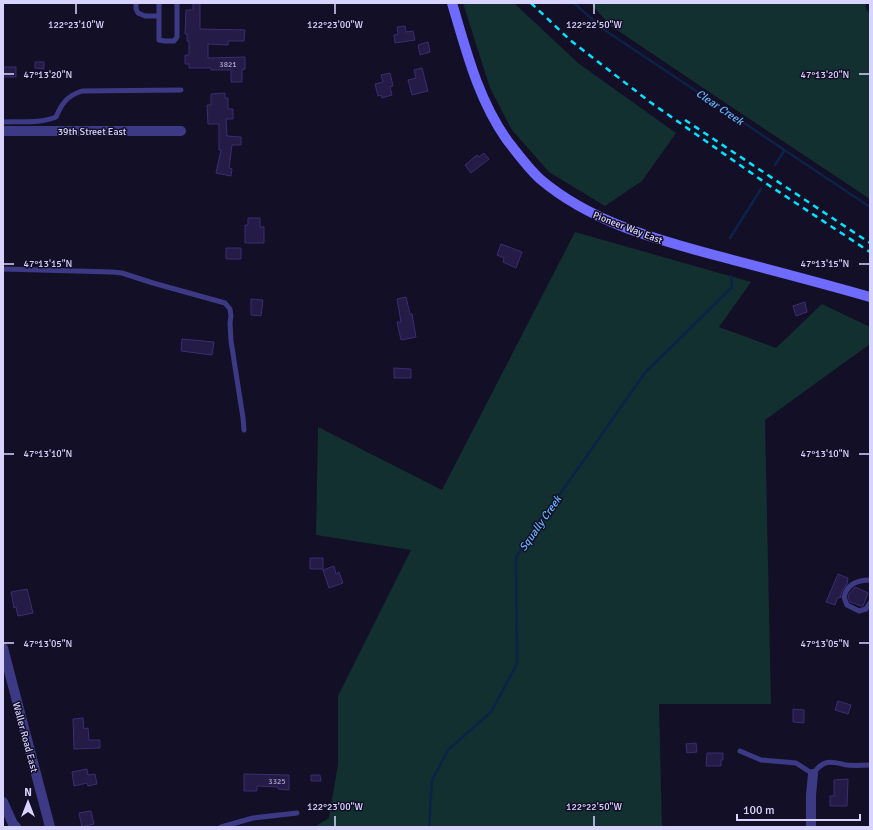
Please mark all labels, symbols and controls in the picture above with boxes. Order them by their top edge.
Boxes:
text: 122°23'10"W [48,19,104,31]
text: 122°23'00"W [307,19,363,31]
text: 122°22'50"W [566,19,622,31]
house number: 3821 [219,59,237,69]
text: 47°13'20"N [24,69,72,81]
text: 47°13'20"N [801,69,849,81]
water label: Clear Creek [694,87,747,129]
street label: 39th Street East [58,126,127,138]
street label: Pioneer Way East [591,209,665,247]
text: 47°13'15"N [24,258,72,270]
text: 47°13'15"N [801,258,849,270]
text: 47°13'10"N [24,448,72,460]
text: 47°13'10"N [801,448,849,460]
water label: Squally Creek [517,492,565,553]
text: 47°13'05"N [24,638,72,650]
text: 47°13'05"N [801,638,849,650]
street label: Waller Road East [10,701,40,774]
house number: 3325 [268,776,286,786]
north arrow [8,782,48,822]
text: N [24,786,32,799]
scale bar [737,796,860,822]
text: 122°23'00"W [307,801,363,813]
text: 122°22'50"W [566,801,622,813]
text: 100 m [743,803,775,818]

